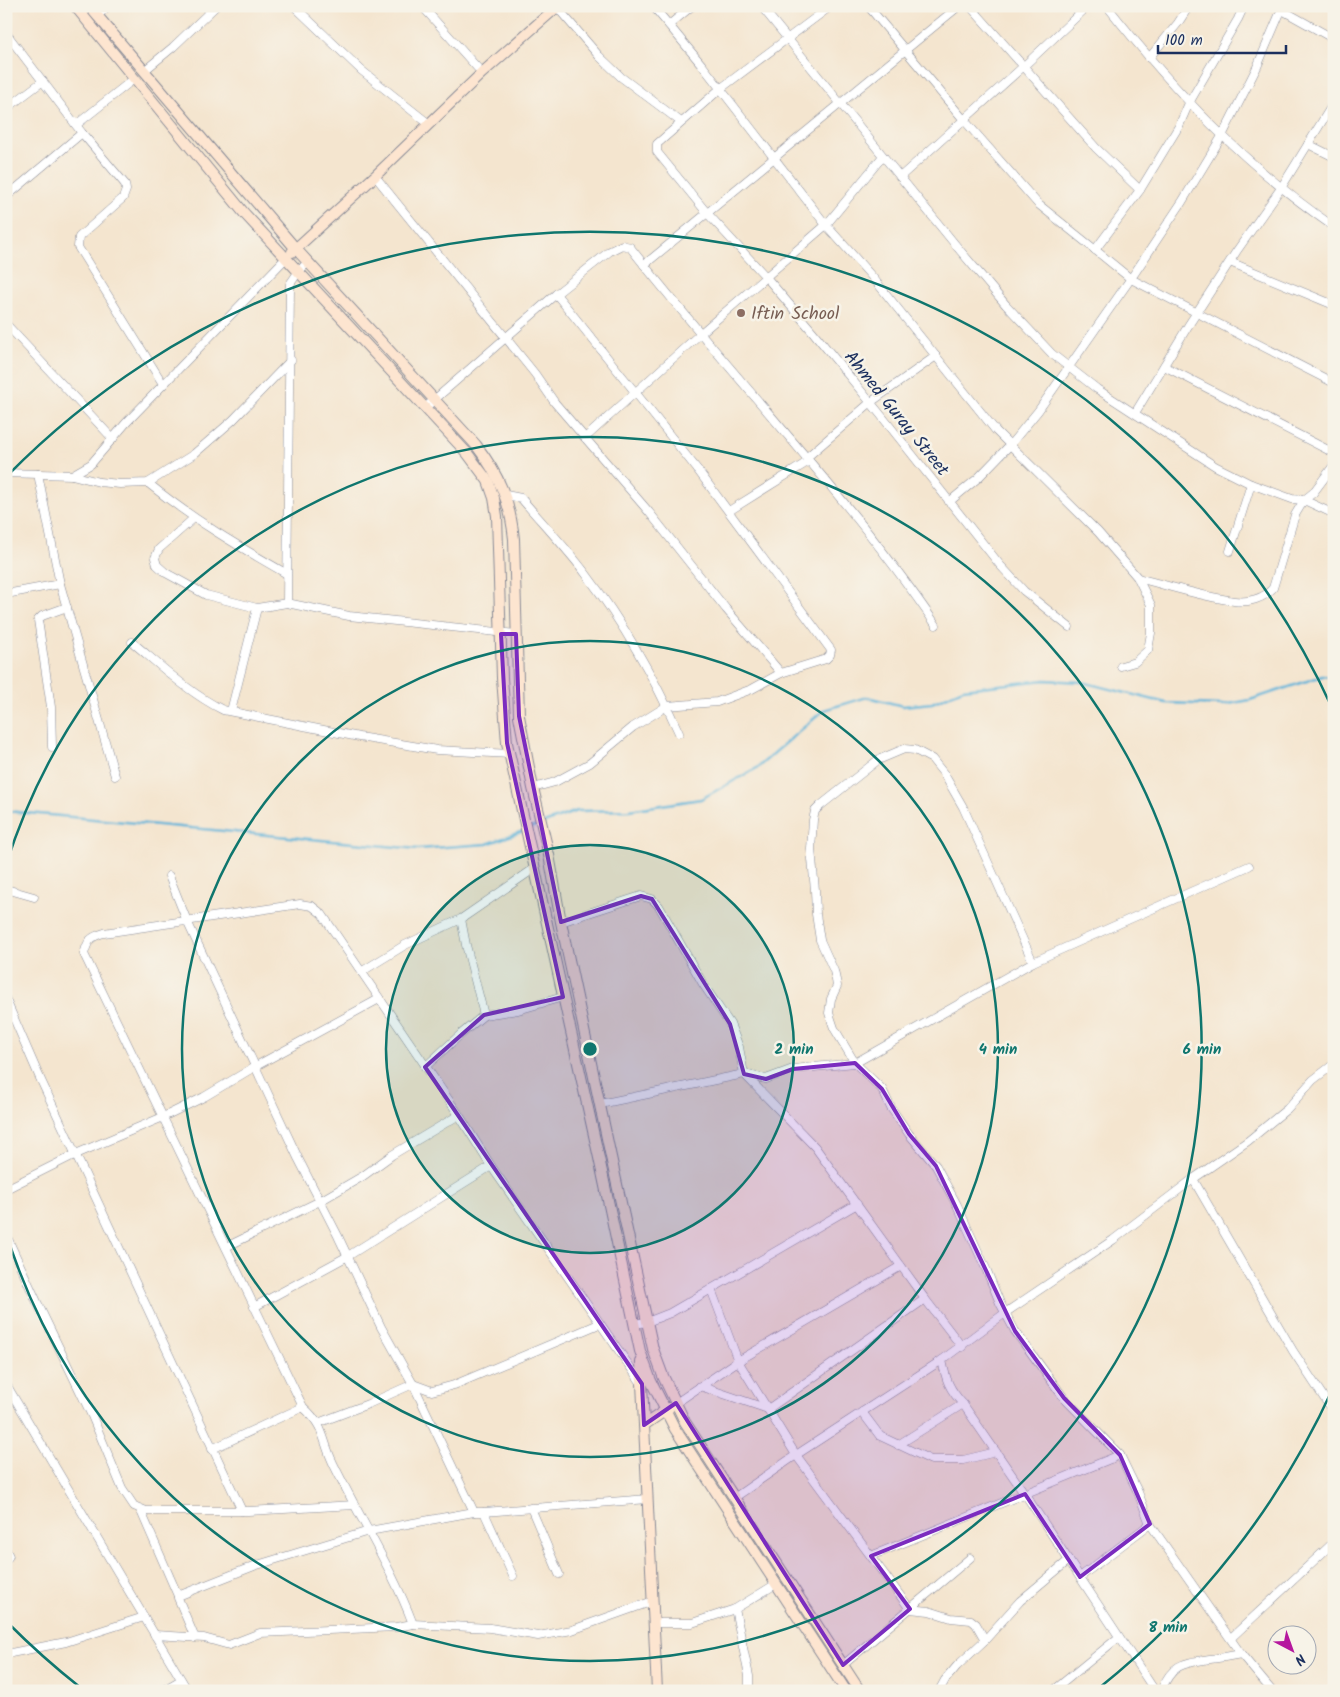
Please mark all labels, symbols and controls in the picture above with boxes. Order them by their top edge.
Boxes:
scale bar [1158,22,1285,54]
text: 100 m [1165,29,1203,53]
place label: Iftin School [751,300,840,329]
marker: Iftin School [735,307,747,319]
street label: Ahmed Guray Street [836,345,956,484]
text: 2 min [774,1038,814,1062]
text: 4 min [979,1038,1017,1062]
text: 6 min [1183,1038,1221,1062]
centre of rings [581,1040,599,1058]
text: 8 min [1148,1616,1188,1640]
north arrow [1268,1624,1318,1674]
text: N [1289,1648,1310,1670]

